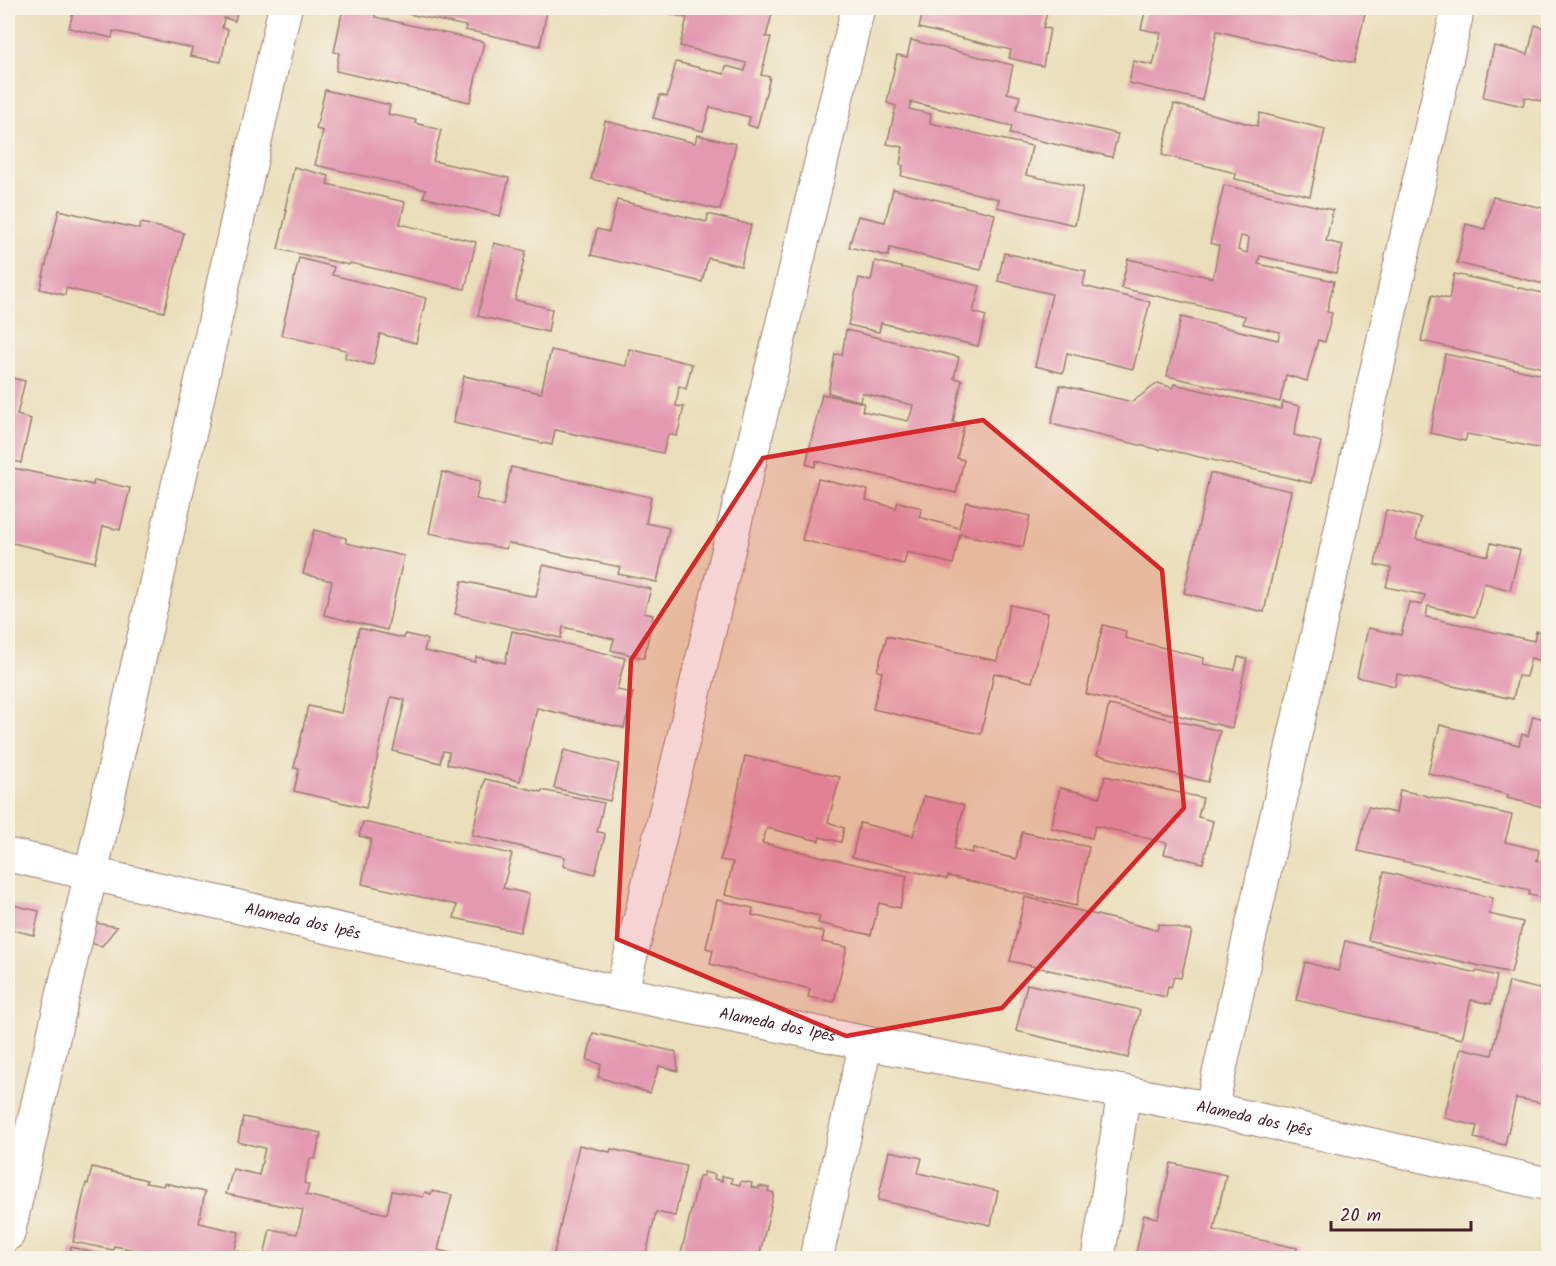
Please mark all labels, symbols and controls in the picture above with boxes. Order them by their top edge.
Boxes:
street label: Alameda dos Ipês [242,896,363,947]
street label: Alameda dos Ipês [717,1001,838,1049]
street label: Alameda dos Ipês [1194,1094,1315,1144]
scale bar [1331,1194,1470,1232]
text: 20 m [1340,1202,1381,1231]

